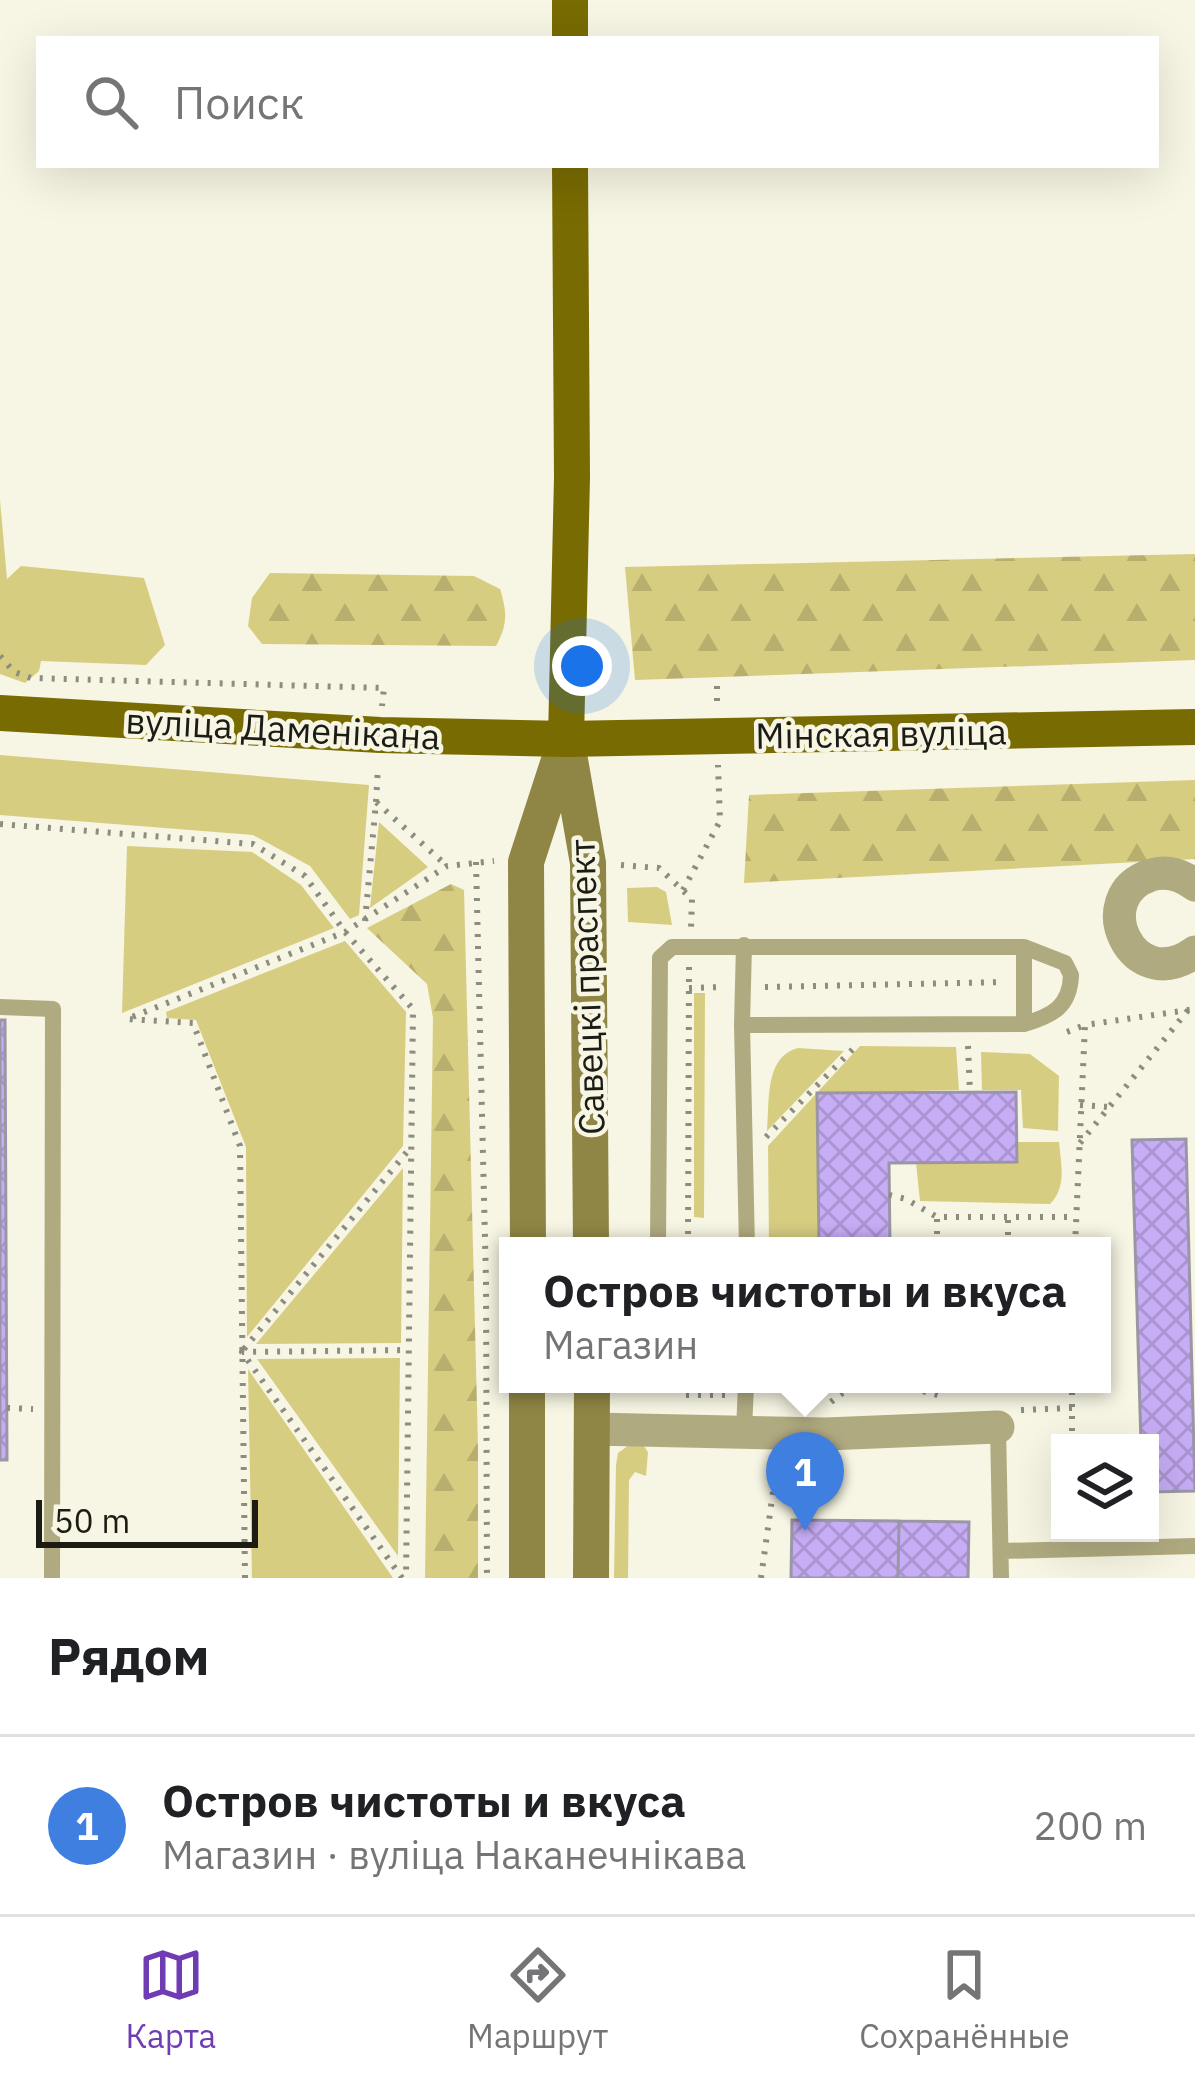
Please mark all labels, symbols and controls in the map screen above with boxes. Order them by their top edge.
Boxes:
search box [36,36,1159,168]
icon: search [78,69,144,135]
text: Поиск [174,73,304,131]
your location [552,636,612,696]
street label: вуліца Даменікана [124,696,442,760]
street label: Мінская вуліца [755,707,1007,759]
street label: Савецкі праспект [557,838,615,1136]
popup [499,1237,1111,1393]
text: Остров чистоты и вкуса [543,1261,1067,1319]
text: Магазин [543,1319,698,1370]
pin: 1 [766,1432,844,1531]
map controls [1051,1434,1159,1542]
button: layers [1051,1434,1159,1542]
scale bar [36,1494,258,1547]
text: 50 m [54,1499,130,1542]
text: Рядом [48,1623,210,1689]
text: Остров чистоты и вкуса [162,1771,686,1829]
text: 1 [75,1800,99,1851]
text: 200 m [1034,1800,1147,1851]
text: Магазин · вуліца Наканечнікава [162,1829,746,1880]
tab: Карта [125,1942,216,2057]
tab: Маршрут [467,1942,608,2057]
tab: Сохранённые [859,1942,1070,2057]

